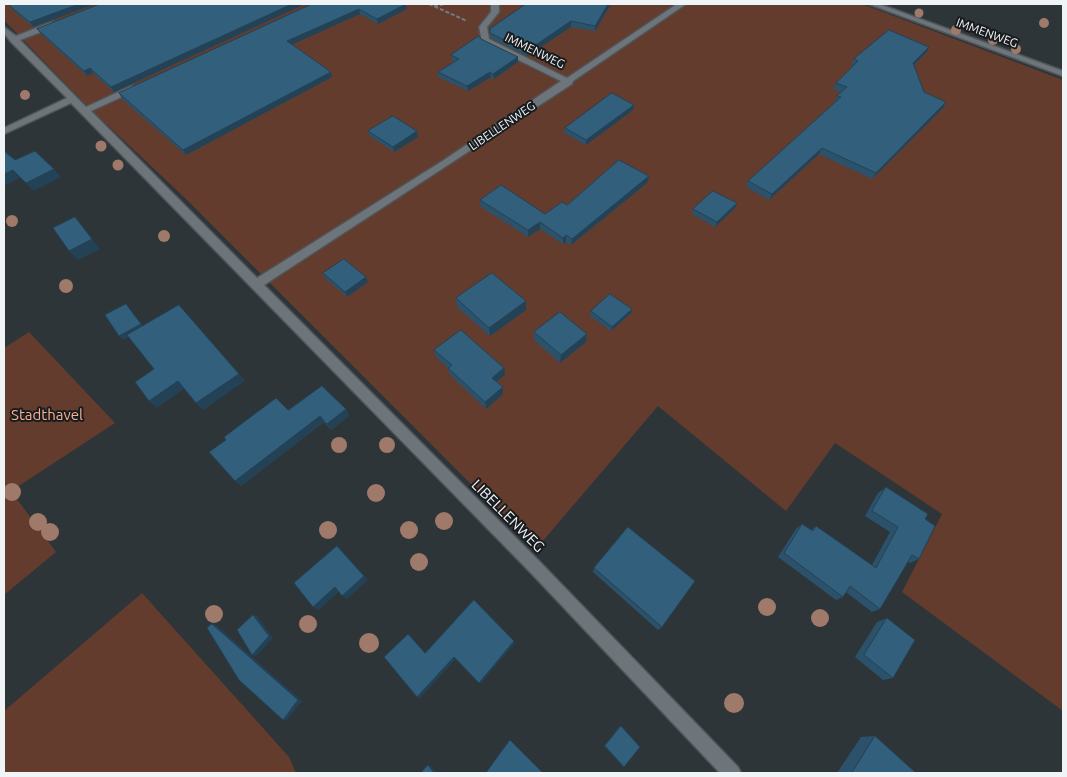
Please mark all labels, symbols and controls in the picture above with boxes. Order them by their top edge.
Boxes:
street label: IMMENWEG [954,15,1020,51]
street label: IMMENWEG [503,30,567,72]
street label: LIBELLENWEG [466,99,538,153]
park label: Stadthavel [11,406,83,424]
street label: LIBELLENWEG [468,476,548,556]

